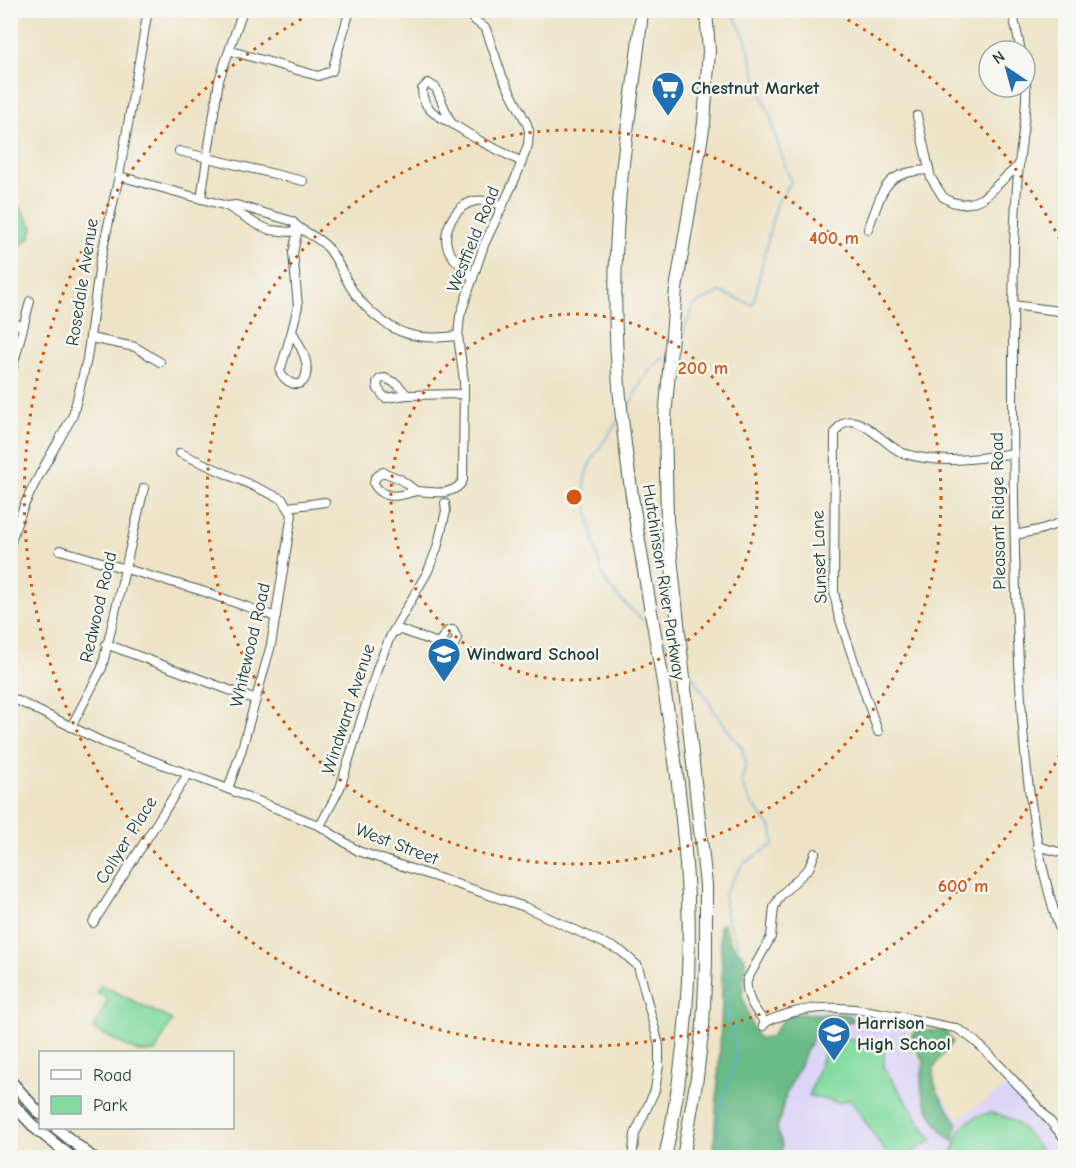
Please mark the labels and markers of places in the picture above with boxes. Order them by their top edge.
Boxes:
supermarket icon: Chestnut Market [650,70,686,117]
place label: Chestnut Market [691,78,820,99]
centre of rings [564,487,584,507]
school or university icon: Windward School [426,636,462,683]
place label: Windward School [467,644,599,665]
place label: Harrison High School [857,1013,951,1055]
school or university icon: Harrison High School [816,1015,852,1062]

